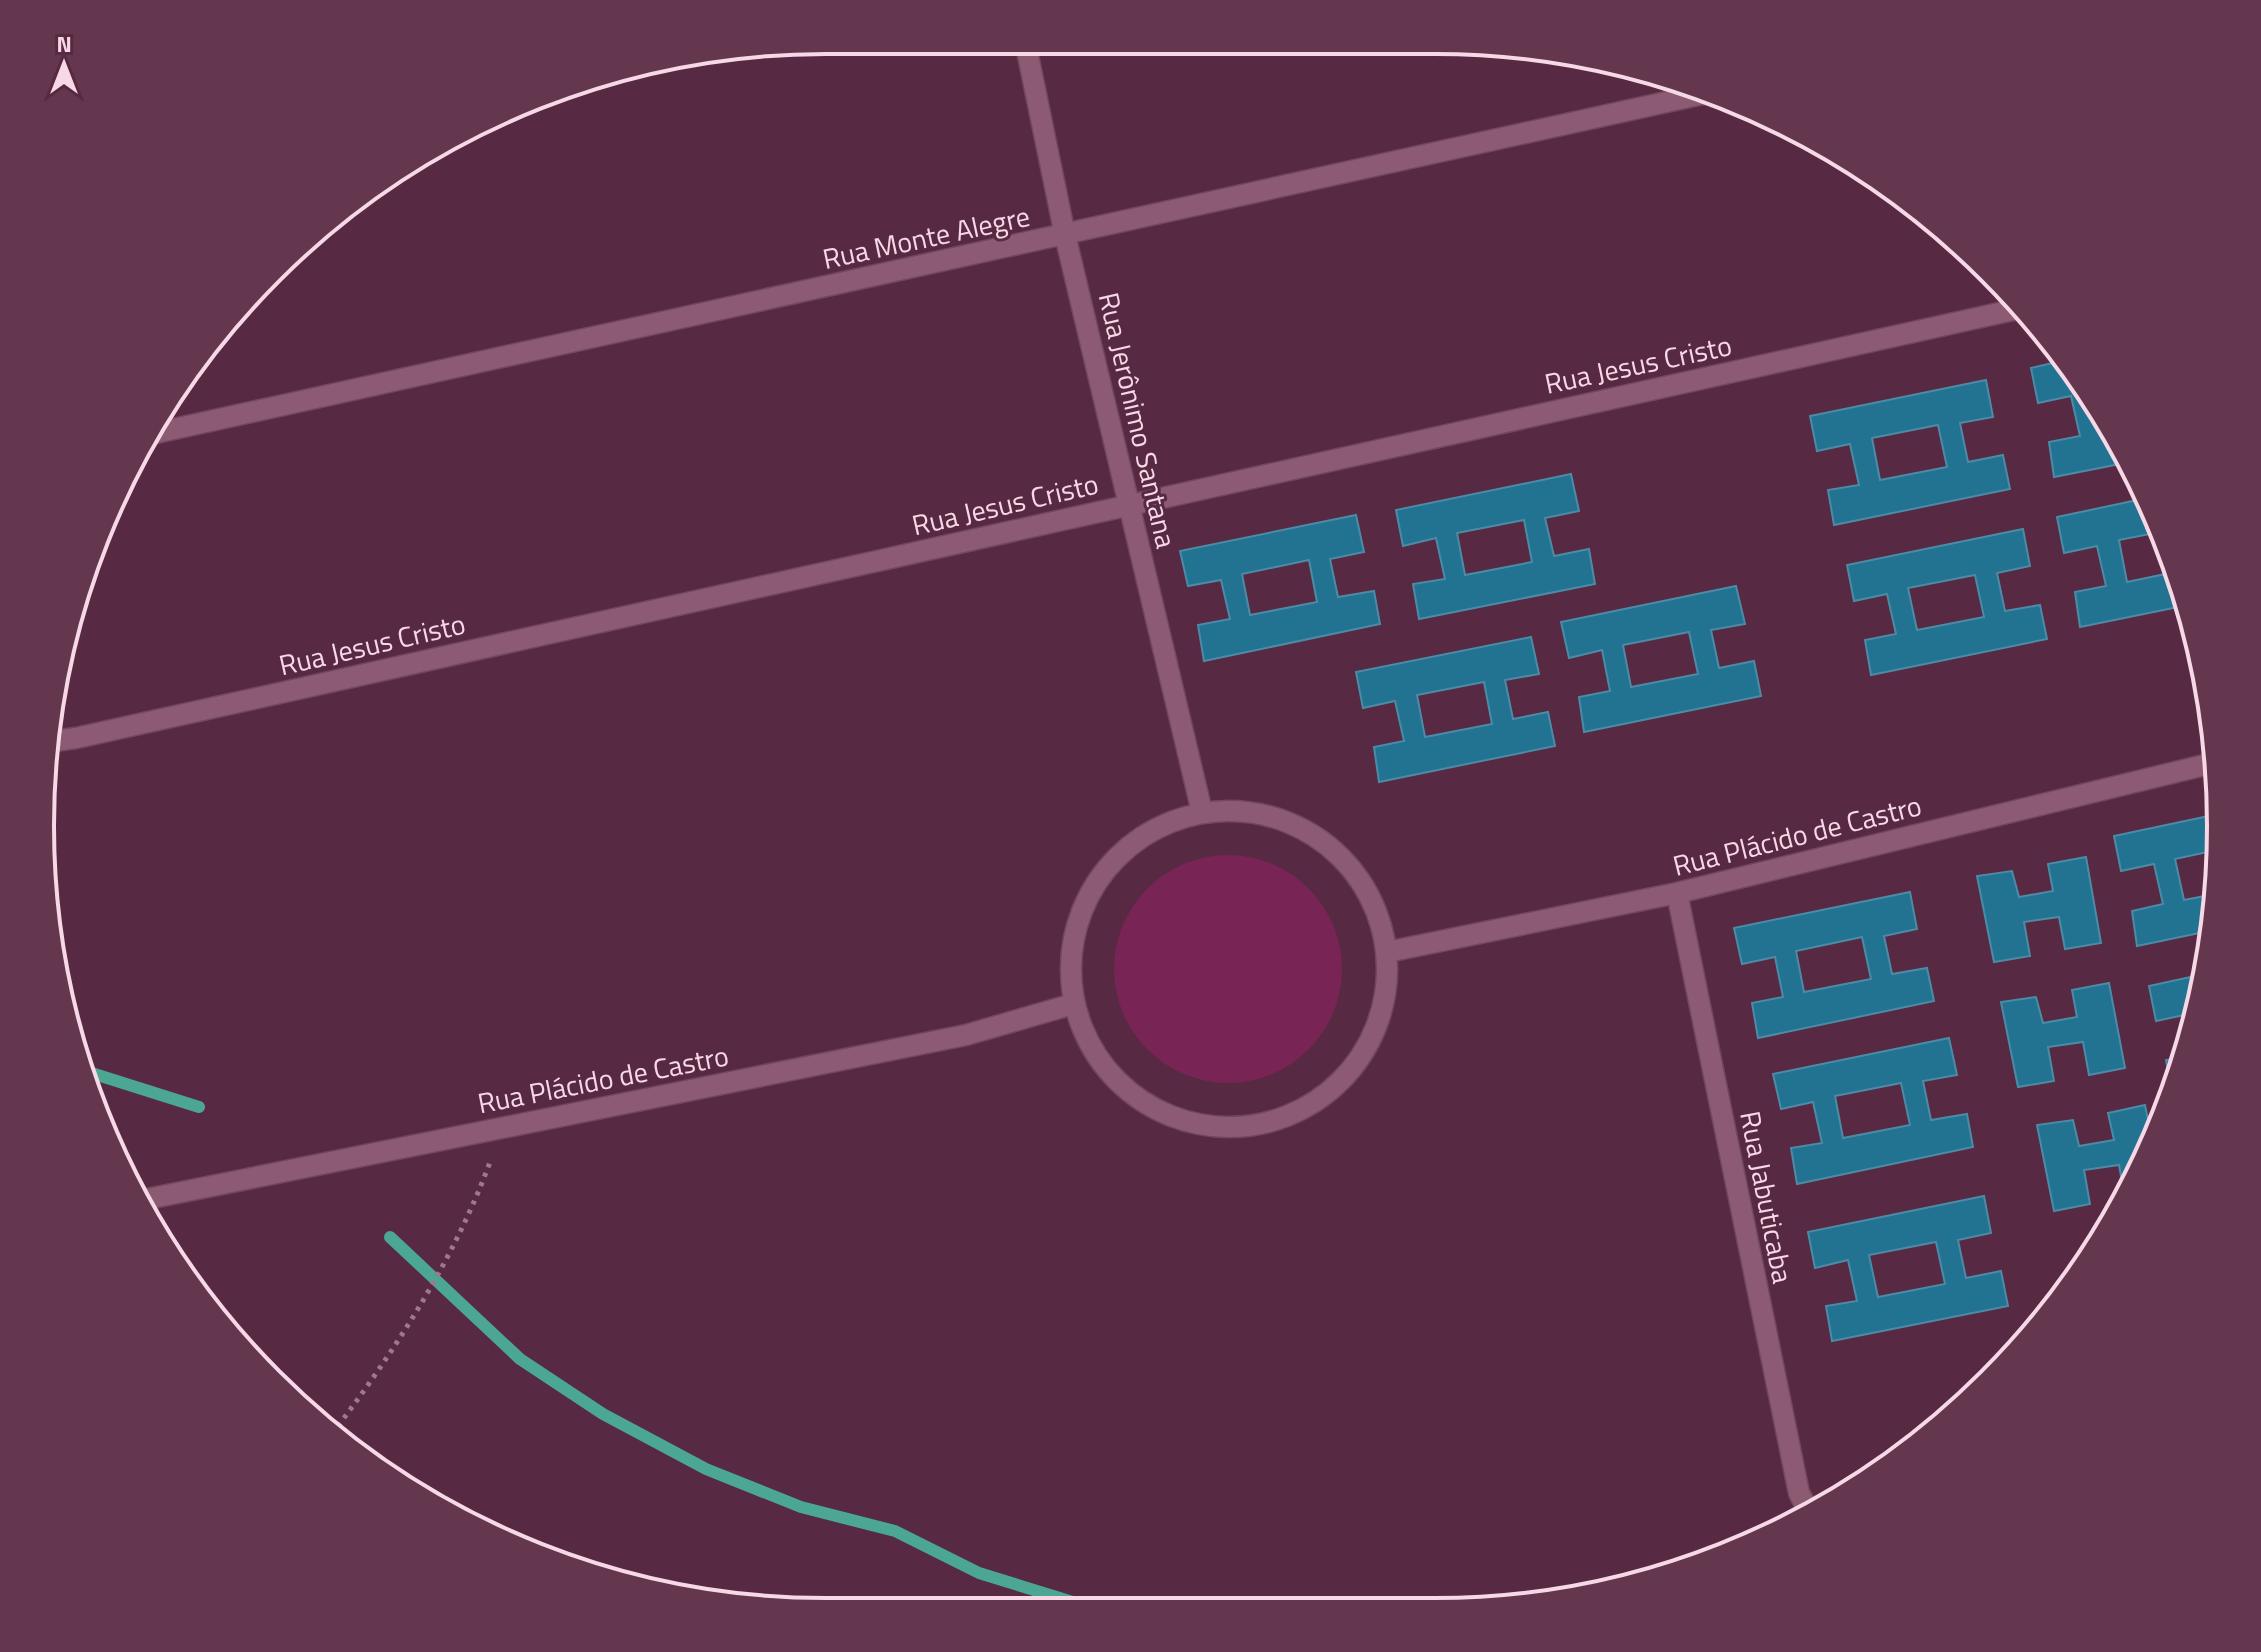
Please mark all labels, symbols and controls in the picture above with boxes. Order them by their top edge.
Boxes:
north arrow [24,24,104,104]
text: N [56,27,72,61]
street label: Rua Monte Alegre [818,194,1034,280]
street label: Rua Jerônimo Santana [1088,288,1188,552]
street label: Rua Jesus Cristo [1541,323,1735,405]
street label: Rua Jesus Cristo [908,462,1102,546]
street label: Rua Jesus Cristo [275,602,469,686]
street label: Rua Plácido de Castro [1668,783,1926,887]
street label: Rua Plácido de Castro [474,1034,732,1124]
street label: Rua Jabuticaba [1729,1107,1805,1287]

